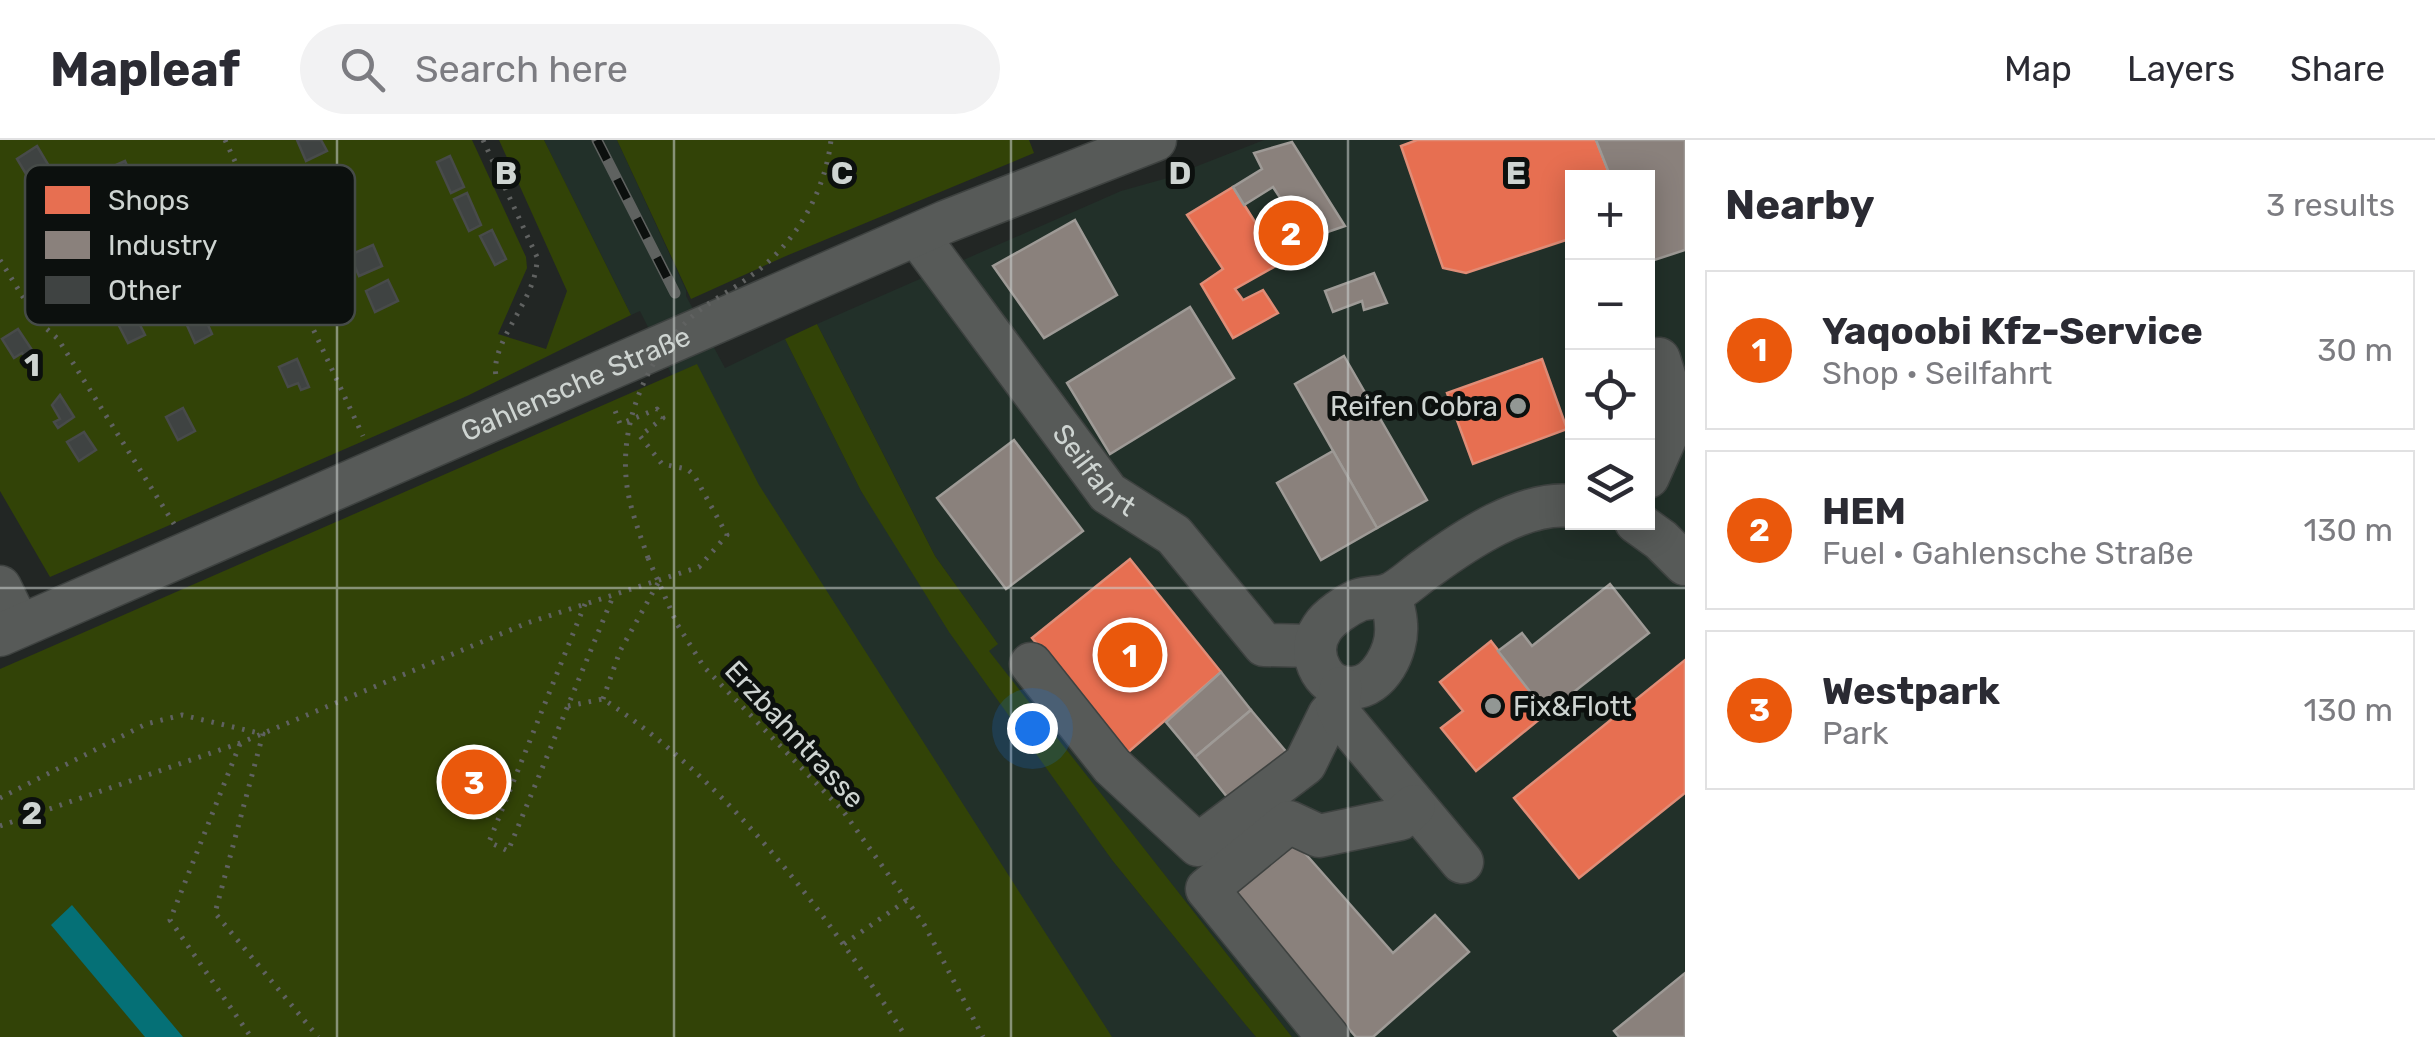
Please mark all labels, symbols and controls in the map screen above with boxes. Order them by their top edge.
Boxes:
search box [300,24,1000,114]
text: Mapleaf [50,41,240,98]
icon: search [335,42,390,97]
text: Search here [415,46,628,92]
text: Map [2004,48,2072,90]
text: Layers [2127,48,2235,90]
text: Share [2290,48,2385,90]
text: B [495,154,517,192]
text: C [831,154,853,192]
text: D [1169,154,1191,192]
text: E [1506,154,1526,192]
legend [25,165,355,325]
map controls [1565,170,1655,530]
button: + [1565,170,1655,260]
text: Nearby [1725,180,1875,230]
text: Shops [108,184,190,217]
text: 3 results [2266,186,2395,224]
pin: 2 [1258,196,1324,270]
text: Industry [108,229,217,262]
button: − [1565,260,1655,350]
text: Other [108,274,182,307]
text: Yaqoobi Kfz-Service [1822,308,2203,354]
street label: Gahlensche Straße [456,319,695,449]
text: 1 [1752,331,1767,369]
text: 30 m [2317,331,2393,369]
text: 1 [24,346,40,384]
button: locate [1565,350,1655,440]
text: Shop · Seilfahrt [1822,354,2052,392]
place label: Reifen Cobra [1330,390,1498,423]
marker: Reifen Cobra [1507,395,1529,417]
street label: Seilfahrt [1046,418,1142,523]
button: layers [1565,440,1655,530]
text: HEM [1822,488,1906,534]
text: 2 [1749,511,1770,549]
text: 130 m [2303,511,2393,549]
text: Fuel · Gahlensche Straße [1822,534,2194,572]
pin: 1 [1098,618,1162,692]
street label: Erzbahntrasse [718,654,871,815]
text: Westpark [1822,668,2000,714]
place label: Fix&Flott [1513,690,1632,723]
text: 3 [1749,691,1770,729]
text: 130 m [2303,691,2393,729]
marker: Fix&Flott [1482,695,1504,717]
your location [1007,703,1058,754]
text: Park [1822,714,1889,752]
pin: 3 [442,744,506,820]
text: 2 [22,794,42,832]

